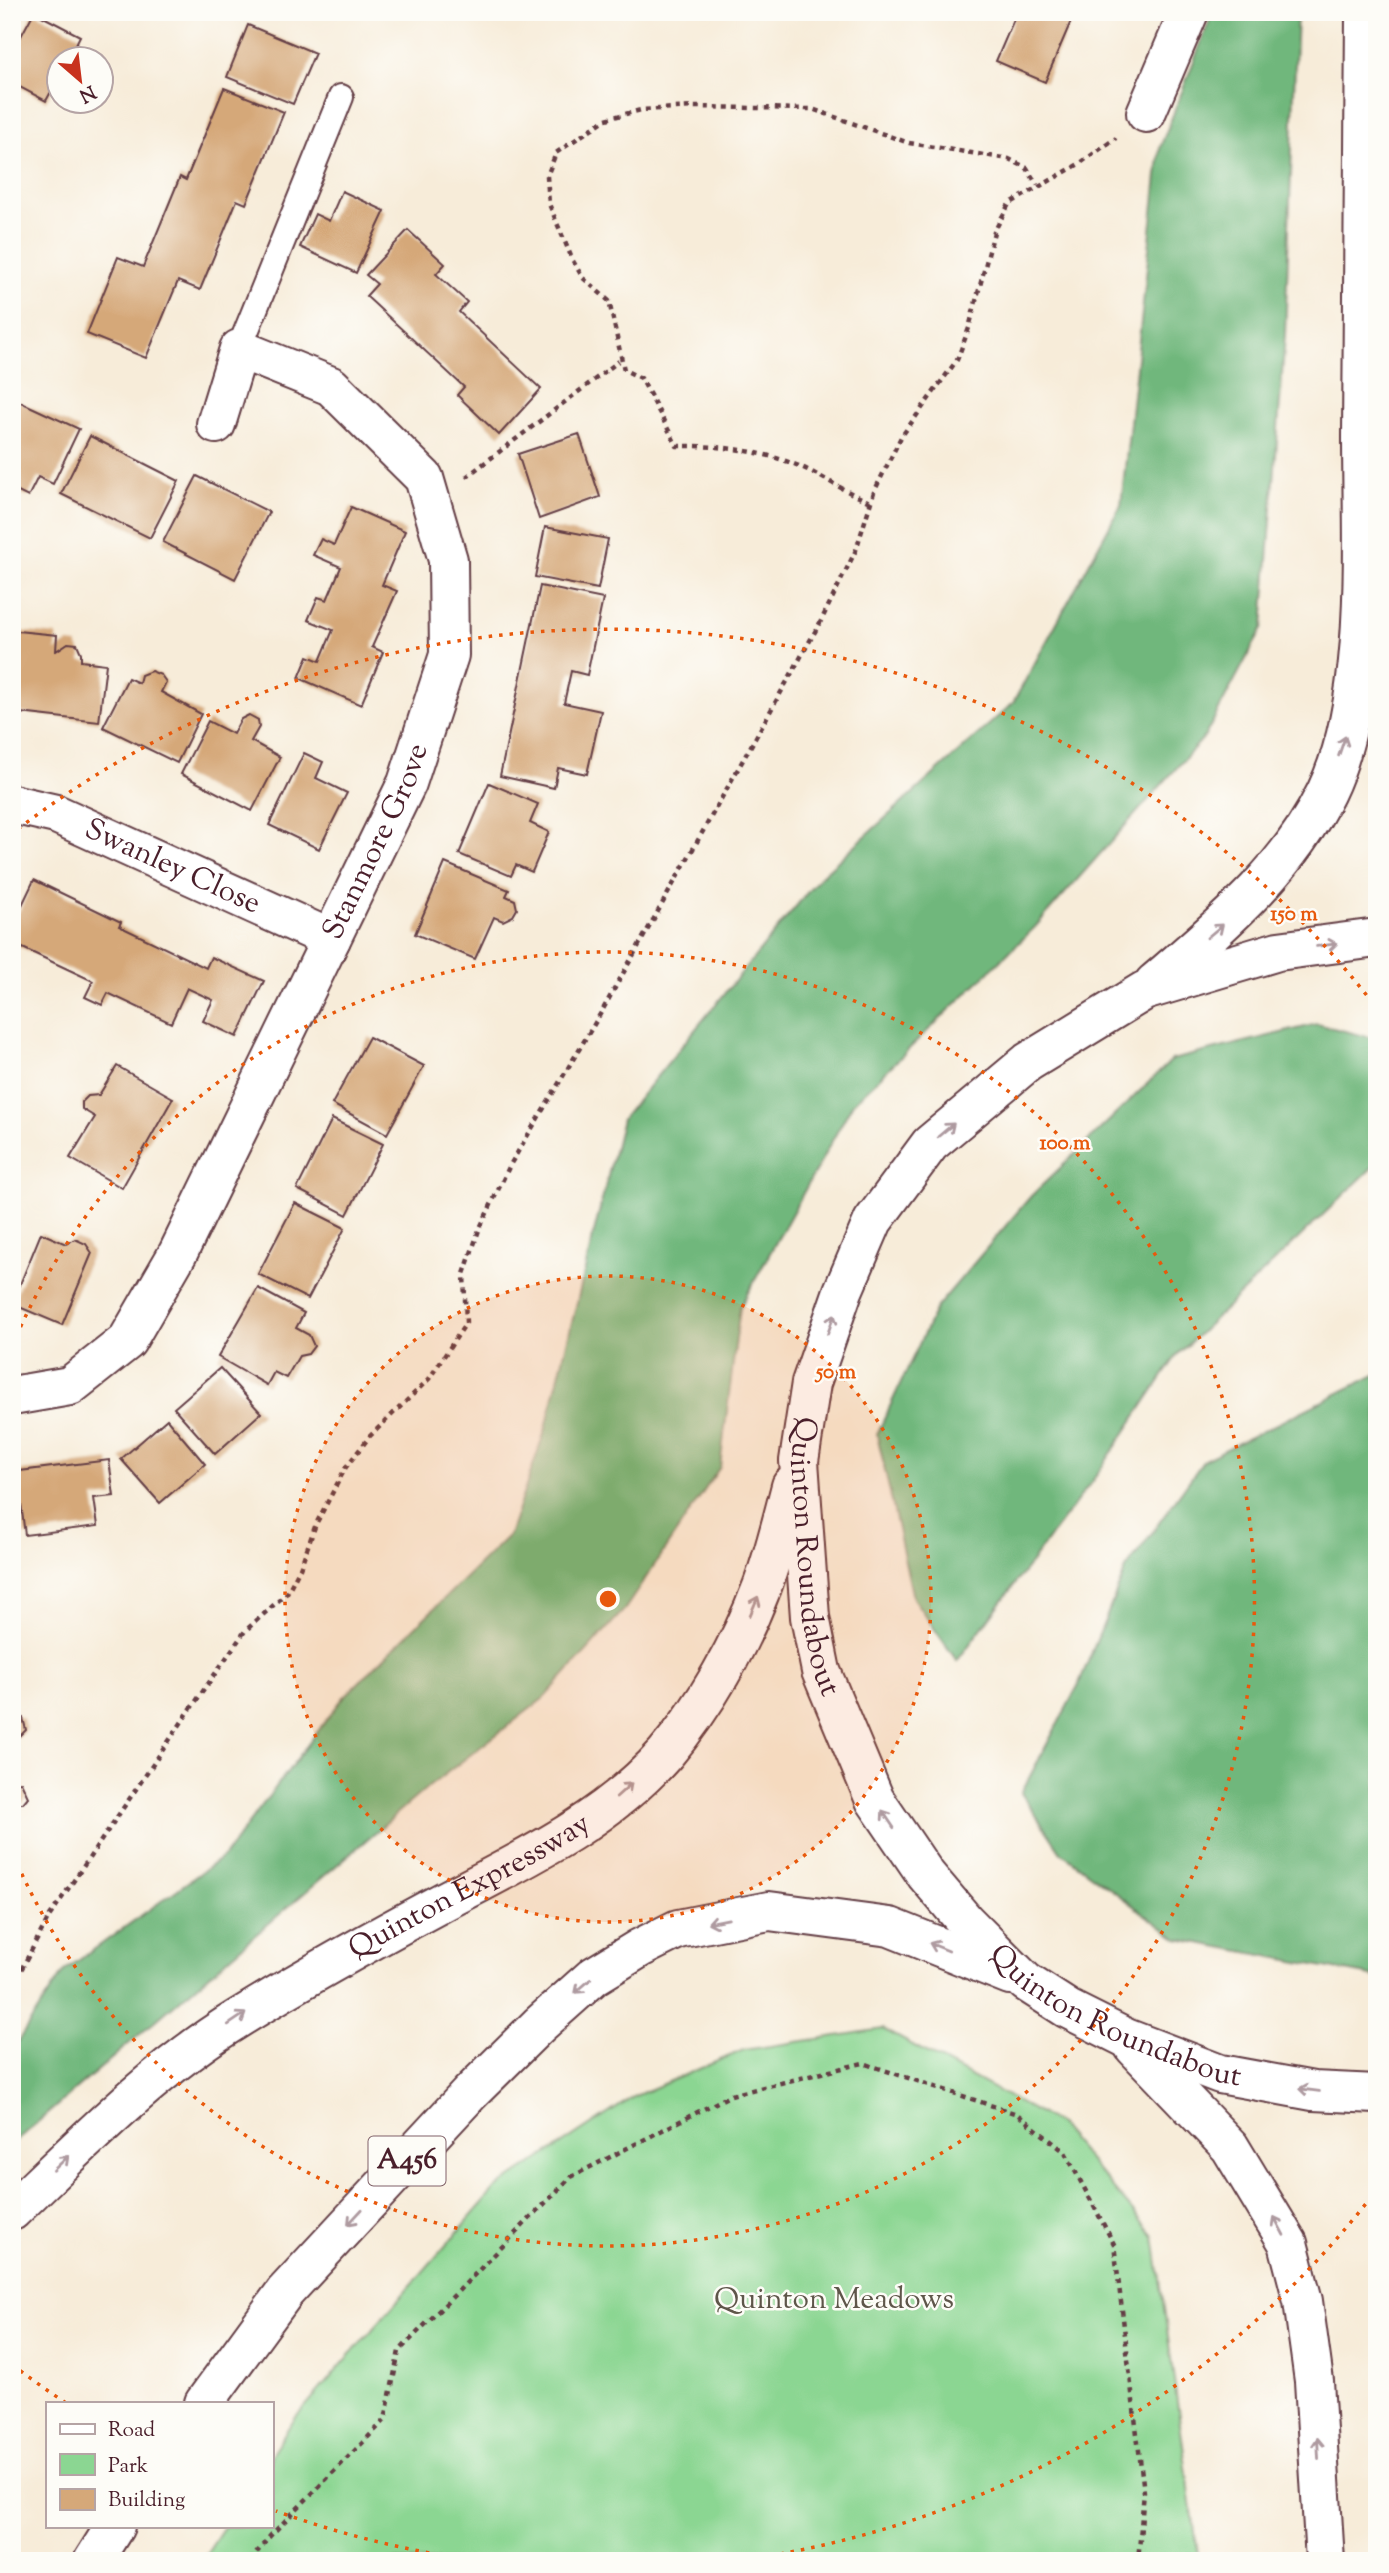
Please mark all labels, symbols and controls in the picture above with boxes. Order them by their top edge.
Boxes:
north arrow [46,46,116,116]
text: N [74,77,100,108]
one-way arrow [1337,736,1349,758]
street label: Stanmore Grove [312,738,440,947]
street label: Swanley Close [77,808,268,926]
text: 150 m [1270,900,1318,930]
one-way arrow [1205,923,1223,939]
one-way arrow [1315,938,1338,951]
one-way arrow [936,1122,954,1138]
text: 100 m [1040,1129,1091,1159]
one-way arrow [826,1313,838,1335]
text: 50 m [814,1358,857,1388]
street label: Quinton Roundabout [777,1414,851,1703]
centre of rings [596,1587,620,1611]
one-way arrow [748,1596,761,1617]
one-way arrow [615,1782,632,1799]
street label: Quinton Expressway [341,1803,599,1971]
one-way arrow [881,1809,895,1829]
one-way arrow [707,1915,730,1929]
street label: Quinton Roundabout [979,1935,1245,2099]
one-way arrow [929,1940,951,1953]
one-way arrow [575,1977,592,1994]
one-way arrow [227,2012,246,2027]
one-way arrow [1298,2083,1321,2096]
road number: A456 [368,2136,446,2186]
one-way arrow [53,2155,70,2172]
one-way arrow [346,2208,363,2225]
one-way arrow [1271,2216,1285,2236]
park label: Quinton Meadows [714,2279,954,2322]
legend [46,2402,273,2528]
text: Road [108,2416,155,2446]
one-way arrow [1311,2437,1324,2460]
text: Park [108,2452,149,2482]
text: Building [108,2486,185,2516]

